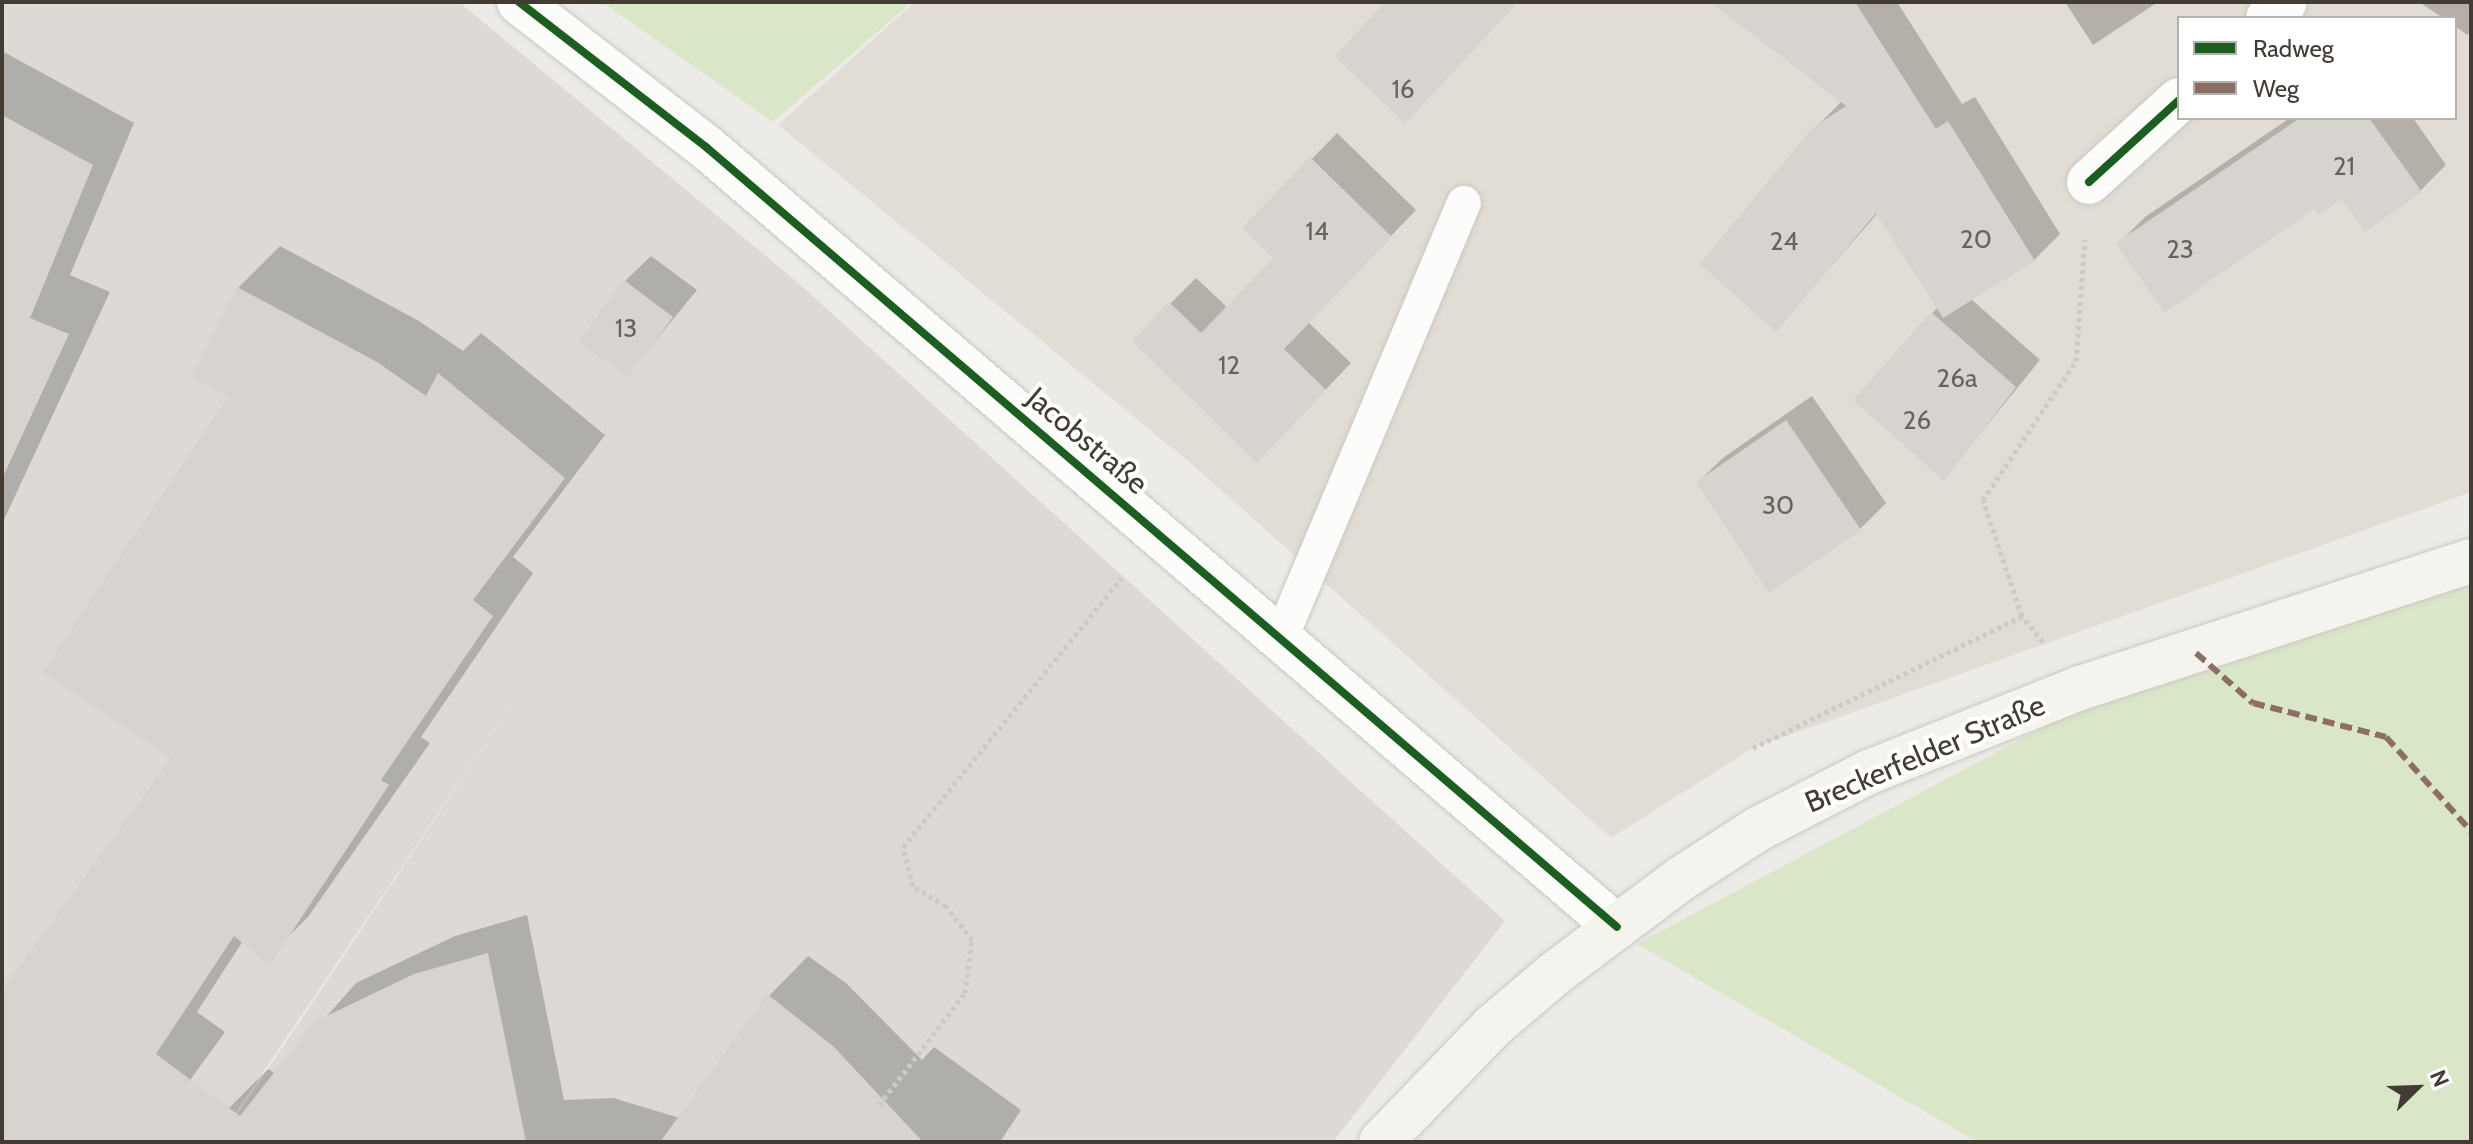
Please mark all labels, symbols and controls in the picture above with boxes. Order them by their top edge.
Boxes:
legend [2177,16,2457,120]
text: Radweg [2253,34,2334,63]
house number: 16 [1391,74,1415,106]
text: Weg [2253,74,2299,103]
house number: 21 [2333,151,2355,183]
house number: 14 [1305,216,1329,248]
house number: 20 [1960,224,1992,256]
house number: 24 [1770,226,1798,258]
house number: 23 [2166,234,2194,266]
house number: 13 [615,313,637,345]
house number: 12 [1218,350,1240,382]
house number: 26a [1937,363,1977,395]
street label: Jacobstraße [1019,380,1155,502]
house number: 26 [1903,405,1931,437]
house number: 30 [1762,490,1794,522]
street label: Breckerfelder Straße [1800,687,2050,821]
north arrow [2377,1048,2457,1128]
text: N [2424,1066,2455,1091]

